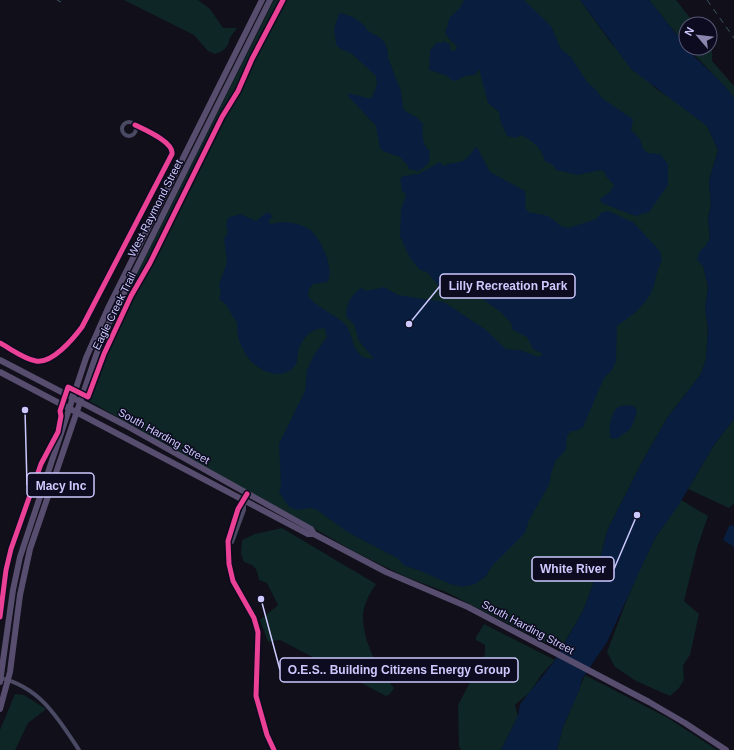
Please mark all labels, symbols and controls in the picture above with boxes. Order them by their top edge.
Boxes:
north arrow [678,16,718,56]
text: N [682,25,696,38]
street label: West Raymond Street [125,157,185,259]
street label: Eagle Creek Trail [90,270,138,352]
callout: Lilly Recreation Park [440,274,575,298]
text: Lilly Recreation Park [449,279,568,293]
street label: South Harding Street [116,406,212,466]
callout: Macy Inc [27,473,94,497]
text: Macy Inc [36,479,87,493]
callout: White River [532,557,614,581]
text: White River [540,562,606,576]
street label: South Harding Street [480,598,576,656]
callout: O.E.S.. Building Citizens Energy Group [280,658,518,682]
text: O.E.S.. Building Citizens Energy Group [288,663,510,677]

